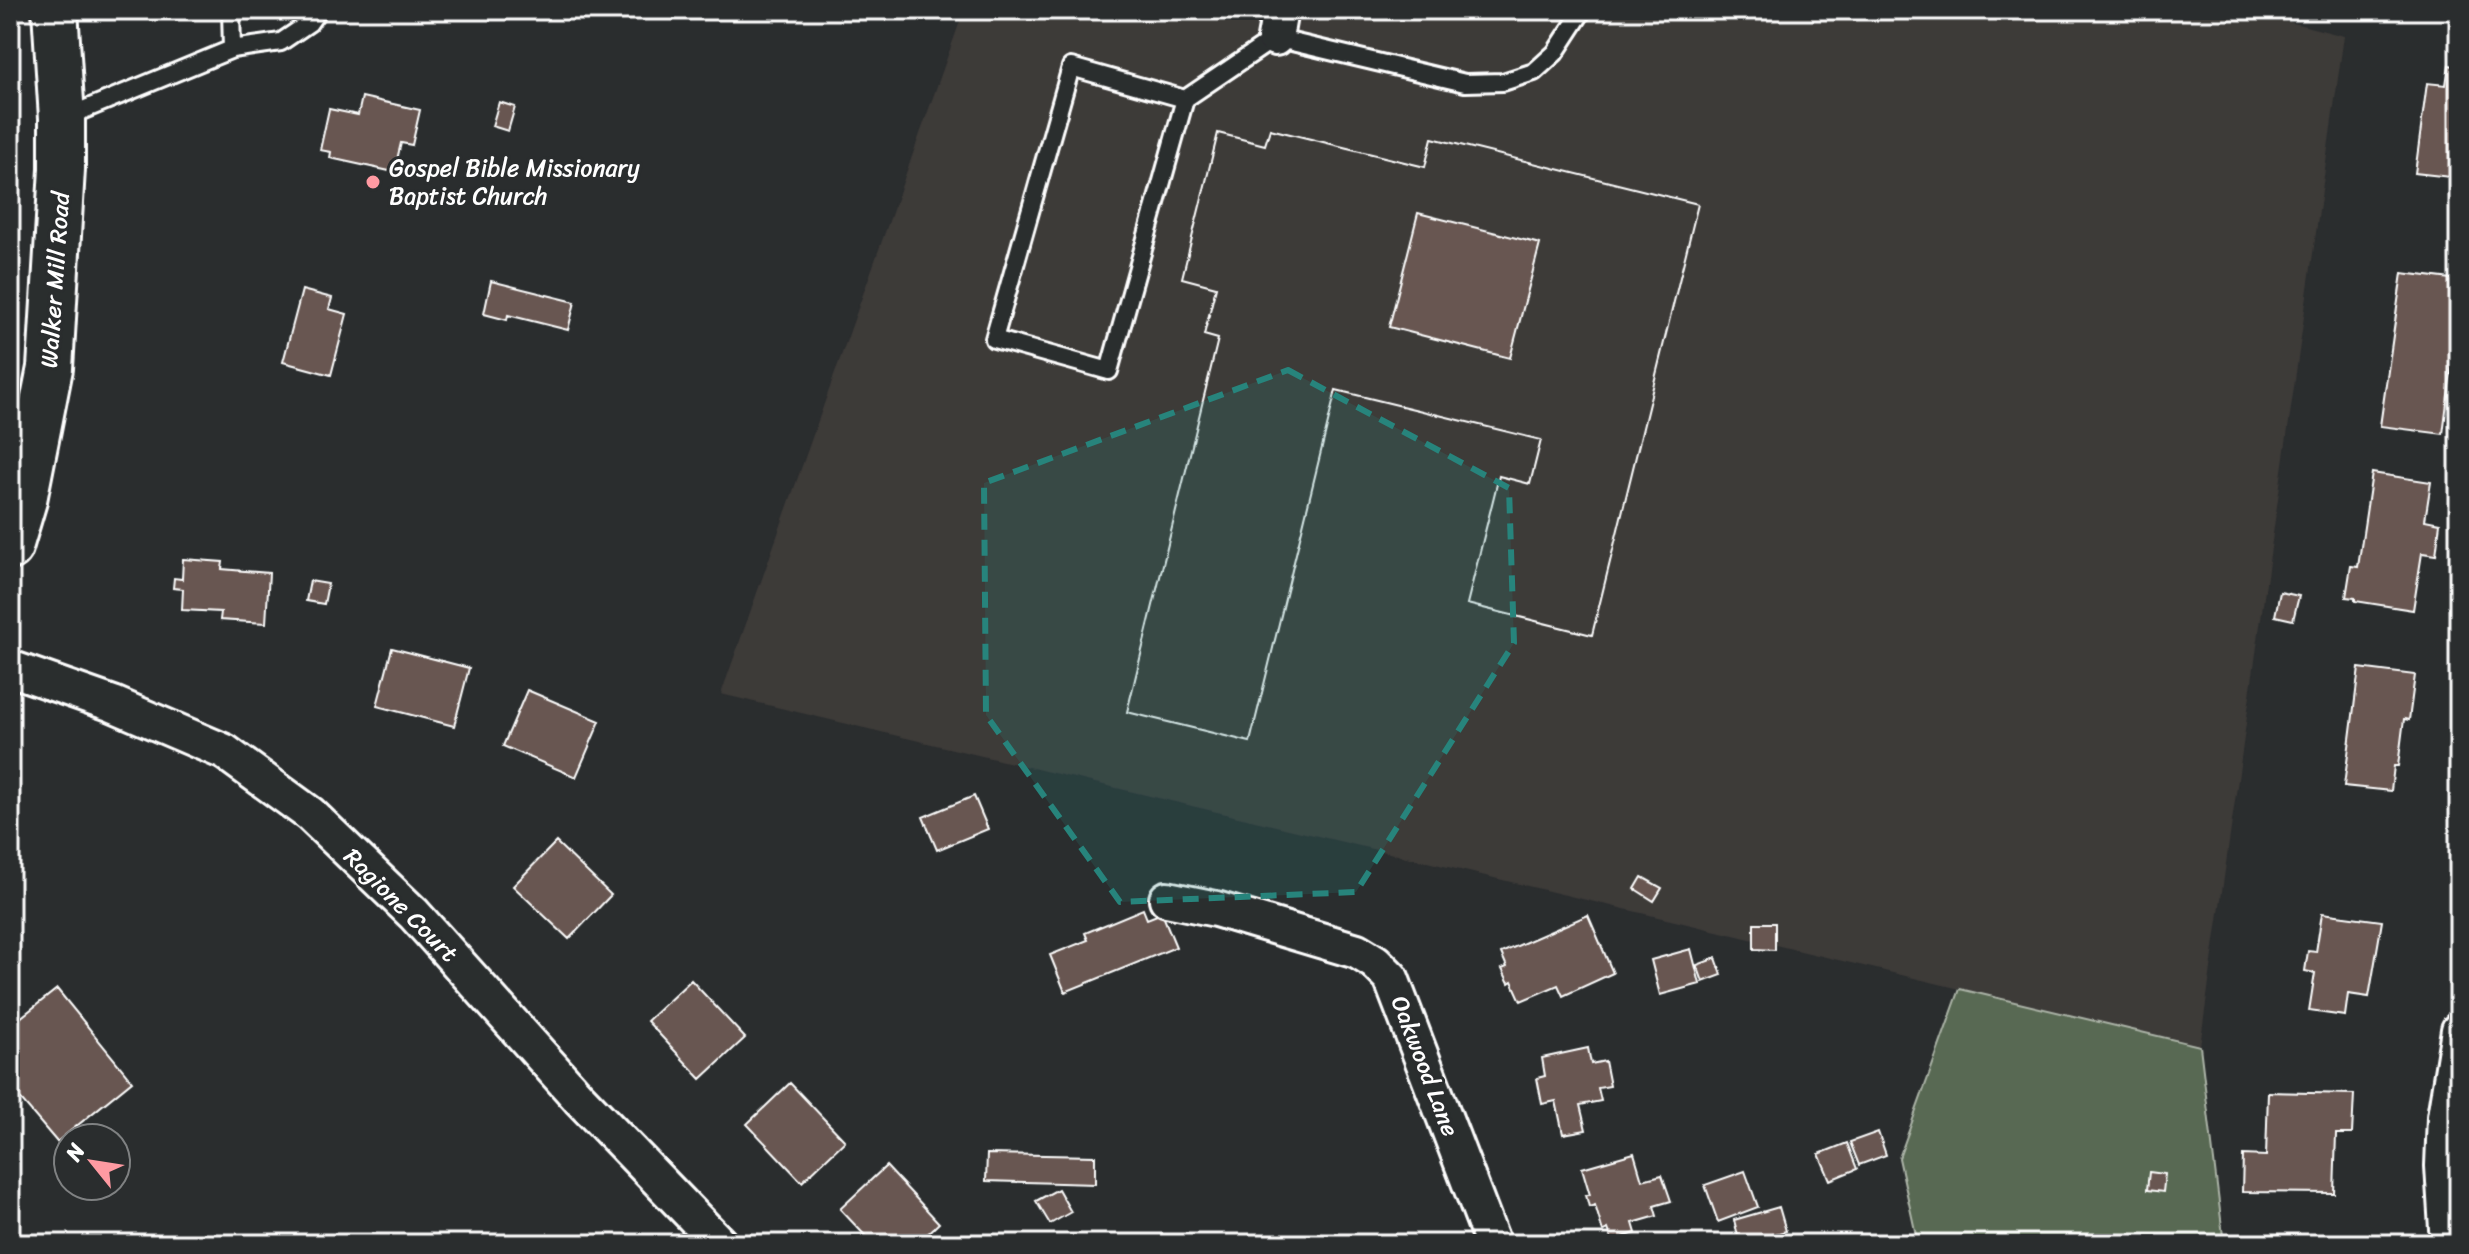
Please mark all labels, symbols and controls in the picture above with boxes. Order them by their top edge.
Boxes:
place label: Gospel Bible Missionary Baptist Church [389,147,640,217]
marker: Gospel Bible Missionary Baptist Church [364,173,382,191]
street label: Walker Mill Road [28,189,82,369]
street label: Ragione Court [333,837,469,973]
street label: Oakwood Lane [1379,989,1471,1143]
north arrow [52,1122,132,1202]
text: N [54,1135,96,1169]

